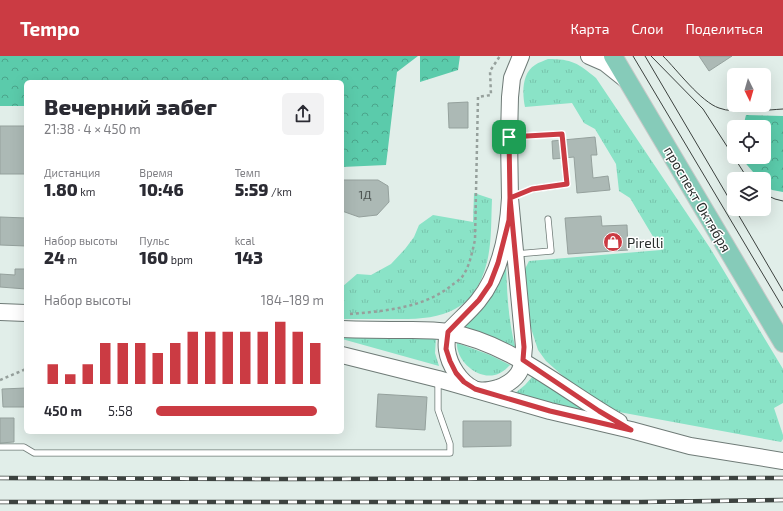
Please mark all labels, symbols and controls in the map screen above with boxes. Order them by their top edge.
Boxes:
text: Tempo [20,17,80,40]
text: Карта [570,20,609,37]
text: Слои [631,20,663,37]
text: Поделиться [685,20,763,37]
north arrow [727,68,771,112]
map controls [727,68,771,216]
text: Вечерний забег [44,93,217,119]
button: share [282,93,324,135]
pin [492,120,526,154]
button: locate [727,120,771,164]
text: 21:38 · 4 × 450 m [44,121,141,137]
icon: arrive [498,126,520,148]
street label: проспект Октября [661,143,735,255]
text: Дистанция [44,166,100,179]
text: Время [139,166,173,179]
text: Темп [235,166,260,179]
button: layers [727,172,771,216]
text: 1.80 [44,179,78,199]
text: 10:46 [139,179,184,199]
text: 5:59 [235,179,269,199]
text: km [78,185,95,198]
text: /km [269,185,292,198]
house number: 1Д [358,187,372,201]
shop icon: Pirelli [602,231,624,253]
text: Набор высоты [44,234,118,247]
text: Пульс [139,234,169,247]
text: kcal [235,234,255,247]
place label: Pirelli [627,234,663,251]
text: 24 [44,247,65,267]
text: 160 [139,247,168,267]
text: 143 [235,247,263,267]
text: m [65,253,77,266]
text: bpm [168,253,193,266]
text: Набор высоты [44,292,131,308]
text: 184–189 m [261,292,324,308]
text: 450 m [44,403,82,419]
text: 5:58 [108,403,133,419]

